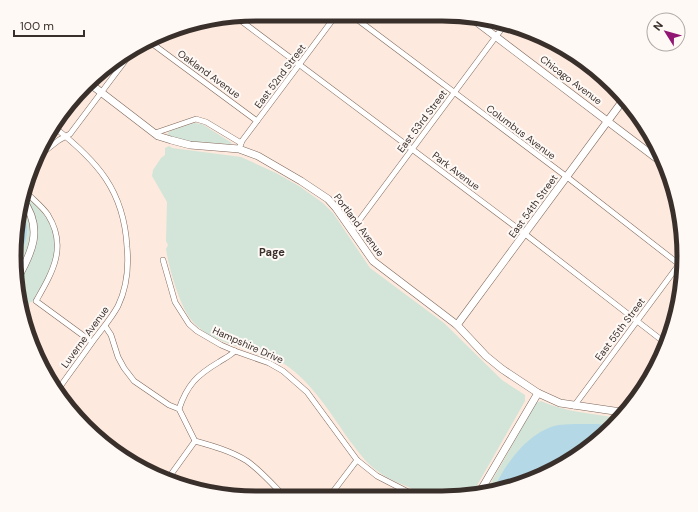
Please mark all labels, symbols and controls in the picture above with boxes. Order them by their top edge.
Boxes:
scale bar [14,12,84,38]
north arrow [646,12,686,52]
text: 100 m [20,18,54,34]
text: N [650,19,666,33]
street label: East 52nd Street [252,41,308,111]
street label: Oakland Avenue [175,47,243,101]
street label: Chicago Avenue [537,52,605,108]
street label: East 53rd Street [394,87,450,155]
street label: Columbus Avenue [484,102,559,163]
street label: Park Avenue [430,149,483,193]
street label: East 54th Street [506,172,560,240]
street label: Portland Avenue [331,191,387,259]
district label: Page [259,245,285,259]
street label: East 55th Street [592,295,648,363]
street label: Luverne Avenue [58,303,112,371]
street label: Hampshire Drive [211,324,286,367]

